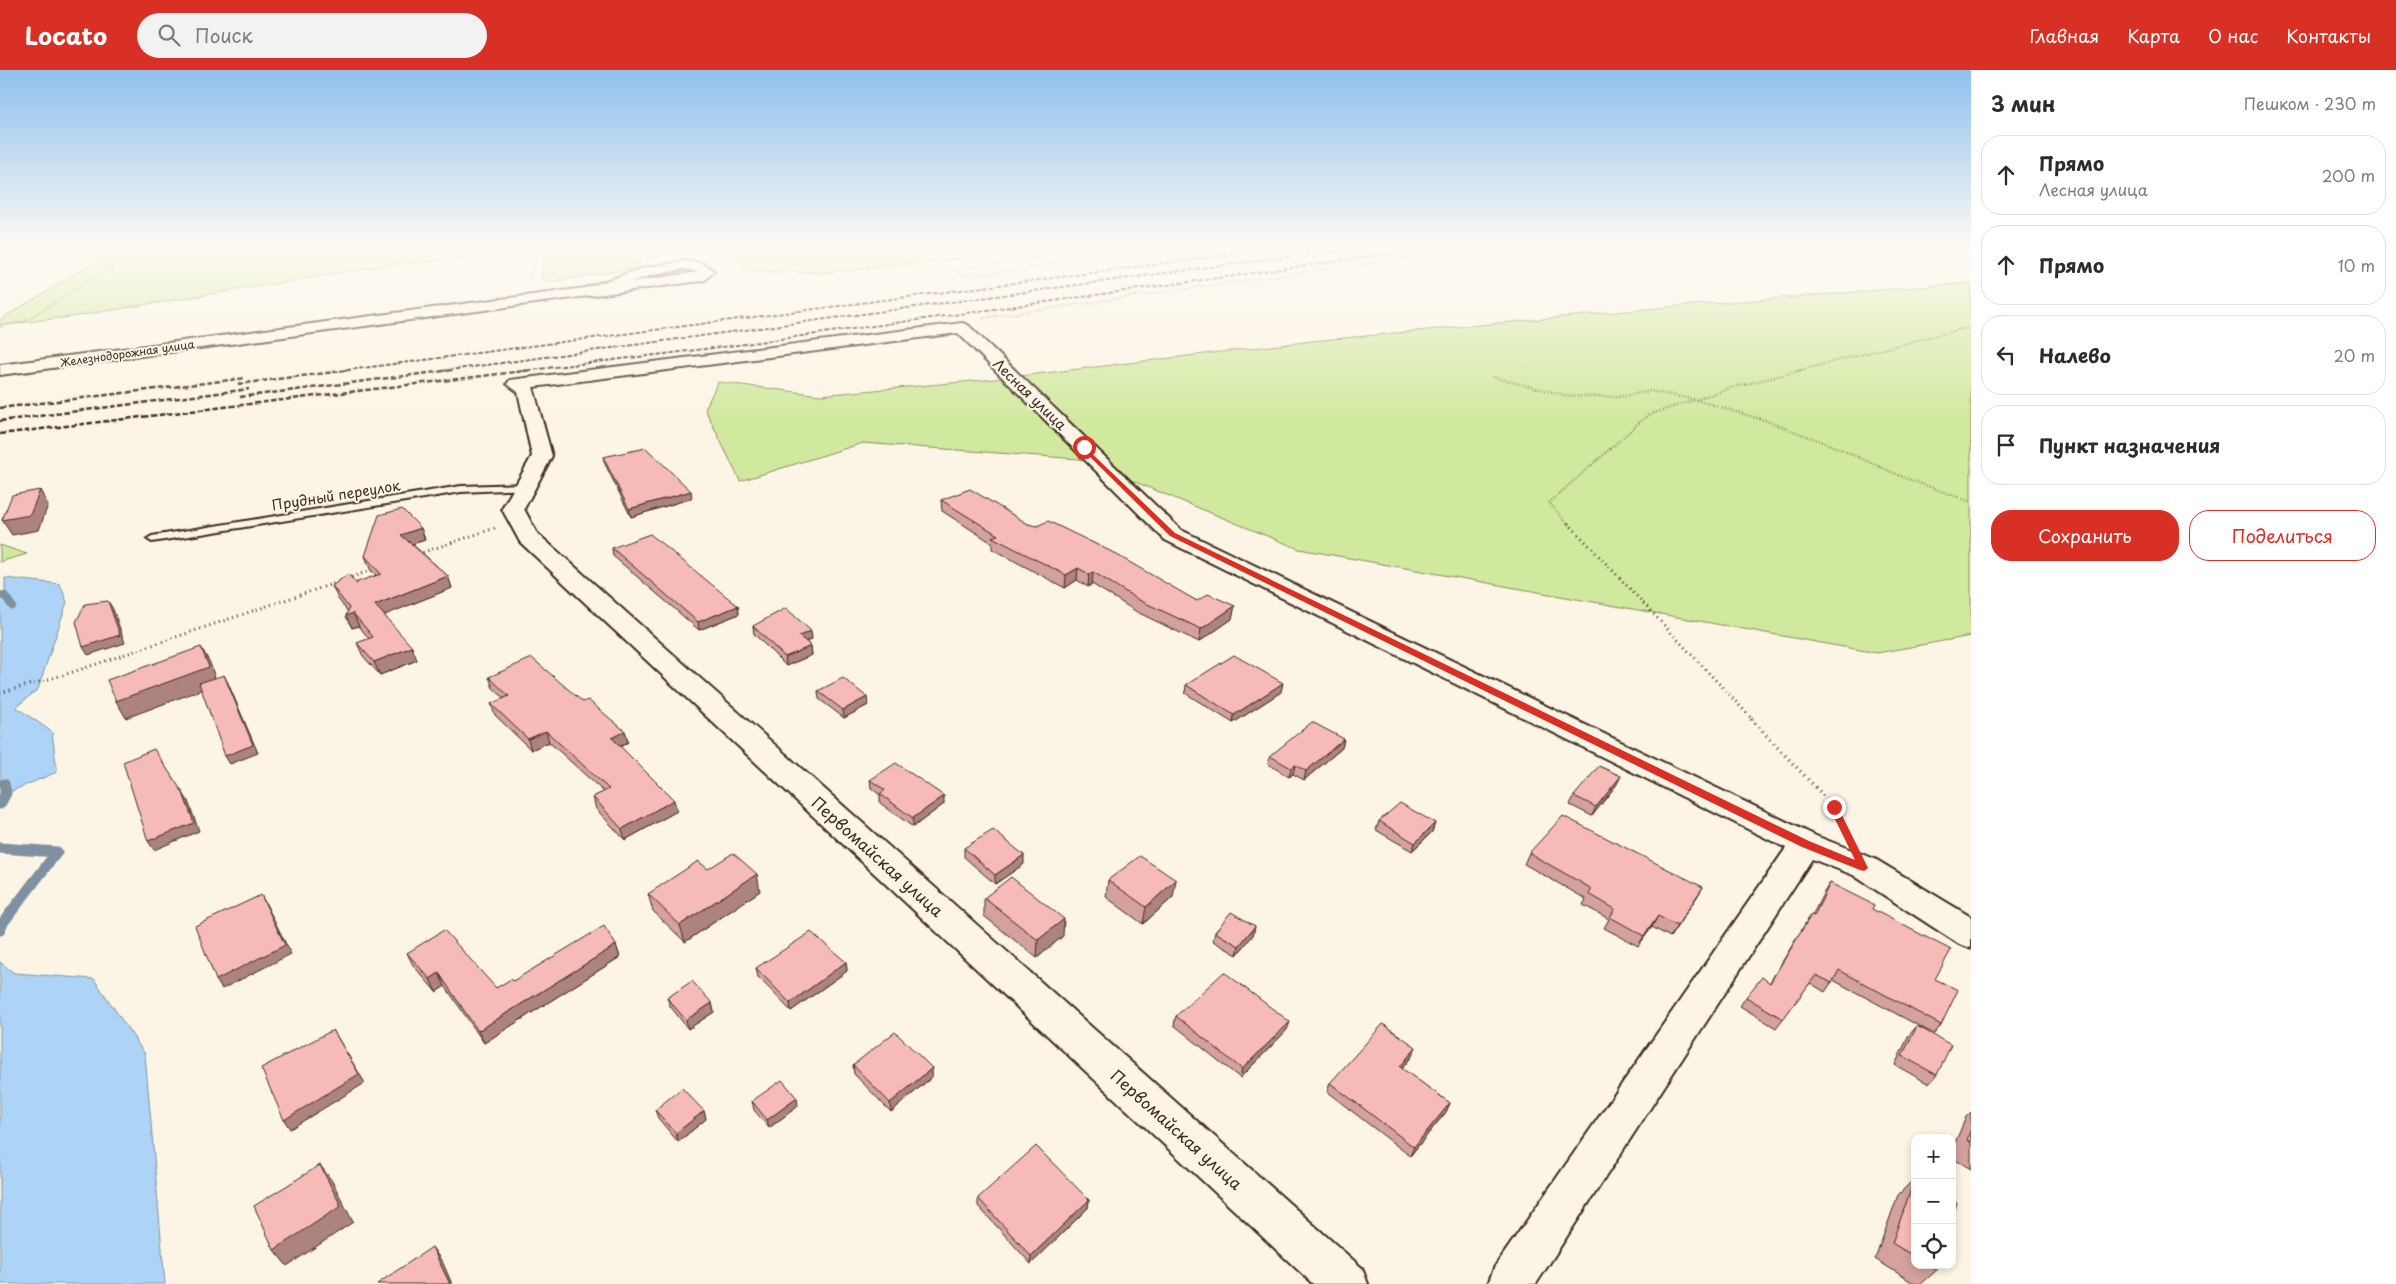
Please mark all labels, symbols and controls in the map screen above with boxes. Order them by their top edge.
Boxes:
search box [137,13,487,58]
text: Locato [25,17,107,53]
icon: search [155,21,183,49]
text: Поиск [195,21,253,49]
text: Главная [2030,22,2099,49]
text: Карта [2127,22,2180,49]
text: О нас [2208,22,2258,49]
text: Контакты [2286,22,2371,49]
text: 3 мин [1991,87,2055,119]
text: Пешком · 230 m [2244,91,2376,115]
text: Прямо [2039,149,2104,177]
icon: ahead [1992,161,2020,189]
text: 200 m [2322,163,2375,187]
text: Лесная улица [2039,177,2148,201]
icon: ahead [1992,251,2020,279]
text: Прямо [2039,251,2104,279]
text: 10 m [2338,253,2375,277]
street label: Железнодорожная улица [59,335,195,371]
icon: left [1992,341,2020,369]
text: Налево [2039,341,2111,369]
text: 20 m [2334,343,2375,367]
street label: Лесная улица [988,353,1072,435]
icon: arrive [1992,431,2020,459]
text: Пункт назначения [2039,431,2220,459]
route start [1073,436,1096,459]
street label: Прудный переулок [270,474,402,516]
button: Сохранить [1991,510,2179,561]
button: Поделиться [2189,510,2376,561]
street label: Первомайская улица [807,790,949,922]
route end [1823,796,1846,819]
street label: Первомайская улица [1106,1063,1248,1195]
map controls [1911,1134,1956,1269]
button: + [1911,1134,1956,1179]
button: − [1911,1179,1956,1224]
button: locate [1911,1224,1956,1269]

